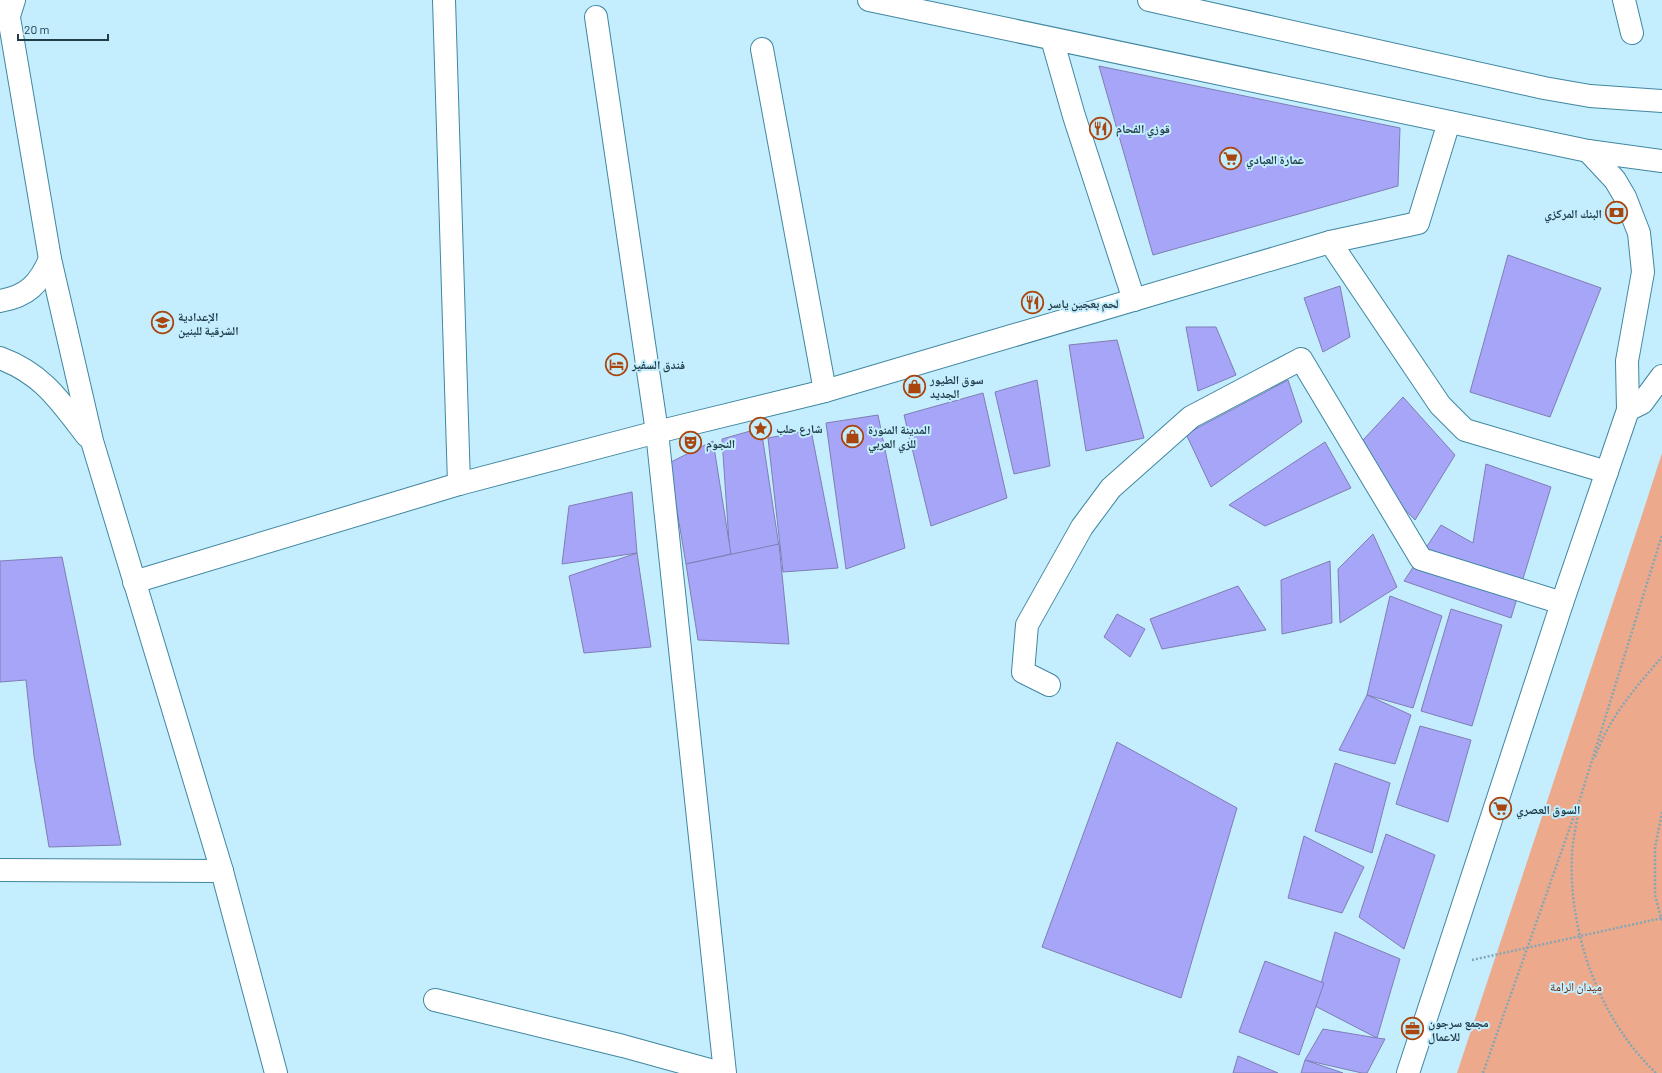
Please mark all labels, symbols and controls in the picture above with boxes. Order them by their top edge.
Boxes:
scale bar [18,16,108,42]
text: 20 m [24,22,50,36]
restaurant icon: قوزي الفحام [1088,115,1114,141]
place label: قوزي الفحام [1116,121,1170,139]
supermarket icon: عمارة العبادي [1217,146,1243,172]
place label: عمارة العبادي [1246,152,1304,170]
bank icon: البنك المركزي [1604,200,1630,226]
place label: البنك المركزي [1544,206,1602,224]
restaurant icon: لحم بعجين ياسر [1019,290,1045,316]
place label: لحم بعجين ياسر [1047,296,1119,312]
place label: الإعدادية الشرقية للبنين [178,309,239,339]
school or university icon: الإعدادية الشرقية للبنين [149,310,175,336]
hotel icon: فندق السفير [604,351,630,377]
place label: فندق السفير [631,357,685,373]
place label: سوق الطيور الجديد [929,372,984,401]
shop icon: سوق الطيور الجديد [902,373,928,399]
place icon: شارع حلب [748,415,774,441]
place label: شارع حلب [776,421,823,437]
place label: المدينة المنورة للزي العربي [868,422,930,454]
shop icon: المدينة المنورة للزي العربي [840,423,866,449]
theatre icon: النجوم [678,430,704,456]
place label: النجوم [706,436,735,452]
supermarket icon: السوق العصري [1488,796,1514,822]
place label: السوق العصري [1516,802,1580,820]
park label: ميدان الرامة [1550,979,1602,994]
place label: مجمع سرجون للاعمال [1428,1015,1489,1045]
office icon: مجمع سرجون للاعمال [1399,1016,1425,1042]

